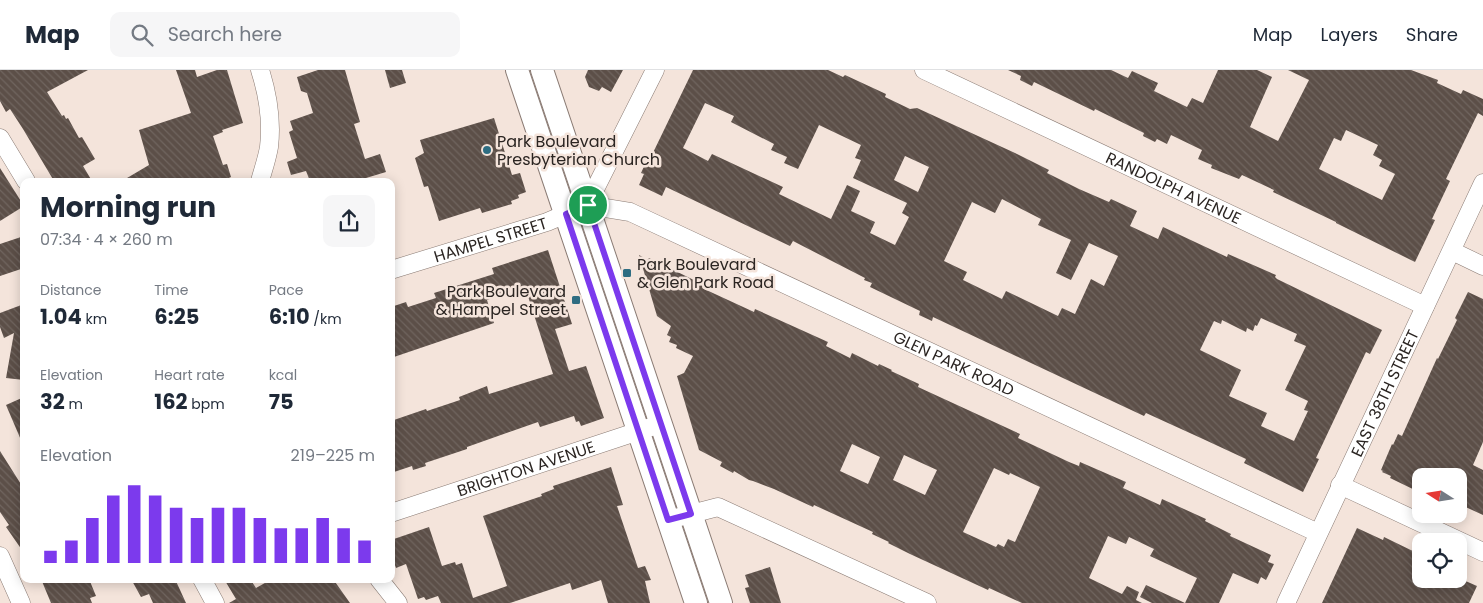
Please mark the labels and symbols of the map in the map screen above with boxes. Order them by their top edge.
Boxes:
place label: Park Boulevard Presbyterian Church [497,130,660,171]
marker: Park Boulevard Presbyterian Church [481,144,493,156]
street label: RANDOLPH AVENUE [1102,146,1245,230]
pin [567,184,609,226]
street label: HAMPEL STREET [431,212,550,268]
place label: Park Boulevard & Glen Park Road [637,253,774,294]
marker: Park Boulevard & Glen Park Road [621,267,633,279]
place label: Park Boulevard & Hampel Street [436,280,566,321]
marker: Park Boulevard & Hampel Street [570,294,582,306]
street label: GLEN PARK ROAD [889,325,1018,402]
street label: EAST 38TH STREET [1345,326,1425,460]
street label: BRIGHTON AVENUE [454,435,598,502]
north arrow [1412,468,1468,522]

